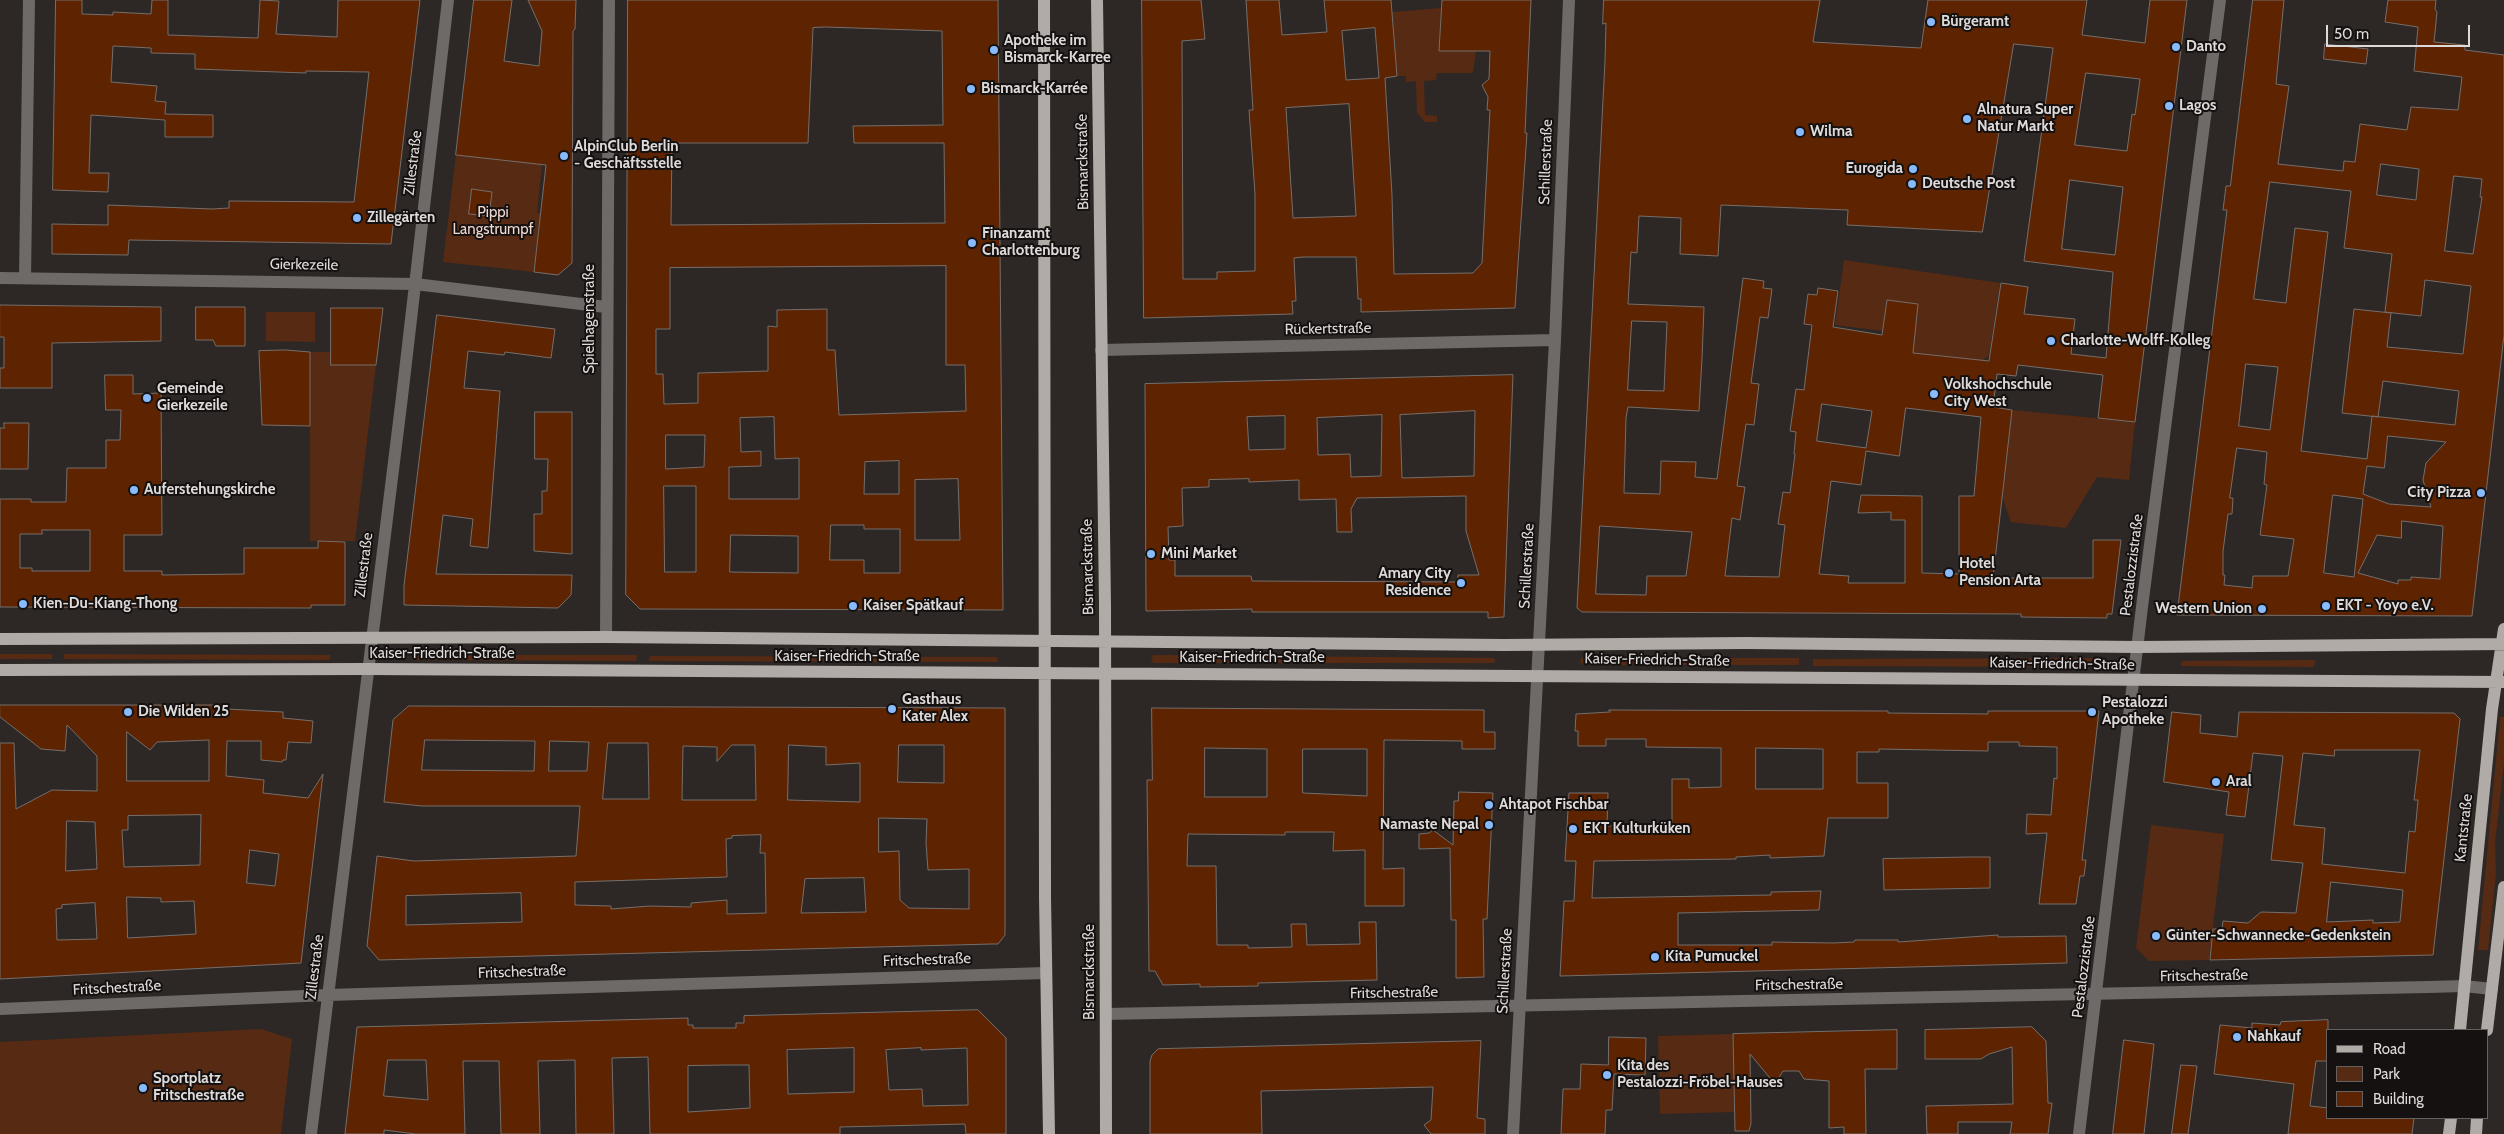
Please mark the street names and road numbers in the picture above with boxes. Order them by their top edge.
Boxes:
street label: Bismarckstraße [1073,114,1093,210]
street label: Schillerstraße [1536,119,1556,205]
street label: Zillestraße [400,129,426,197]
street label: Gierkezeile [270,255,338,275]
street label: Spielhagenstraße [581,264,599,374]
street label: Rückertstraße [1284,319,1372,339]
street label: Pestalozzistraße [2117,513,2147,617]
street label: Bismarckstraße [1078,519,1098,615]
street label: Schillerstraße [1516,523,1538,609]
street label: Zillestraße [351,531,377,599]
street label: Kaiser-Friedrich-Straße [369,645,515,663]
street label: Kaiser-Friedrich-Straße [774,648,920,666]
street label: Kaiser-Friedrich-Straße [1179,649,1325,667]
street label: Kaiser-Friedrich-Straße [1584,650,1730,670]
street label: Kaiser-Friedrich-Straße [1989,654,2135,674]
street label: Kantstraße [2451,793,2477,863]
street label: Pestalozzistraße [2069,915,2099,1019]
street label: Bismarckstraße [1081,924,1099,1020]
street label: Schillerstraße [1494,928,1516,1014]
street label: Zillestraße [302,933,328,1001]
street label: Fritschestraße [883,949,971,971]
street label: Fritschestraße [478,961,566,983]
street label: Fritschestraße [2160,966,2248,986]
street label: Fritschestraße [1755,975,1843,995]
street label: Fritschestraße [72,977,162,999]
street label: Fritschestraße [1350,983,1438,1003]

